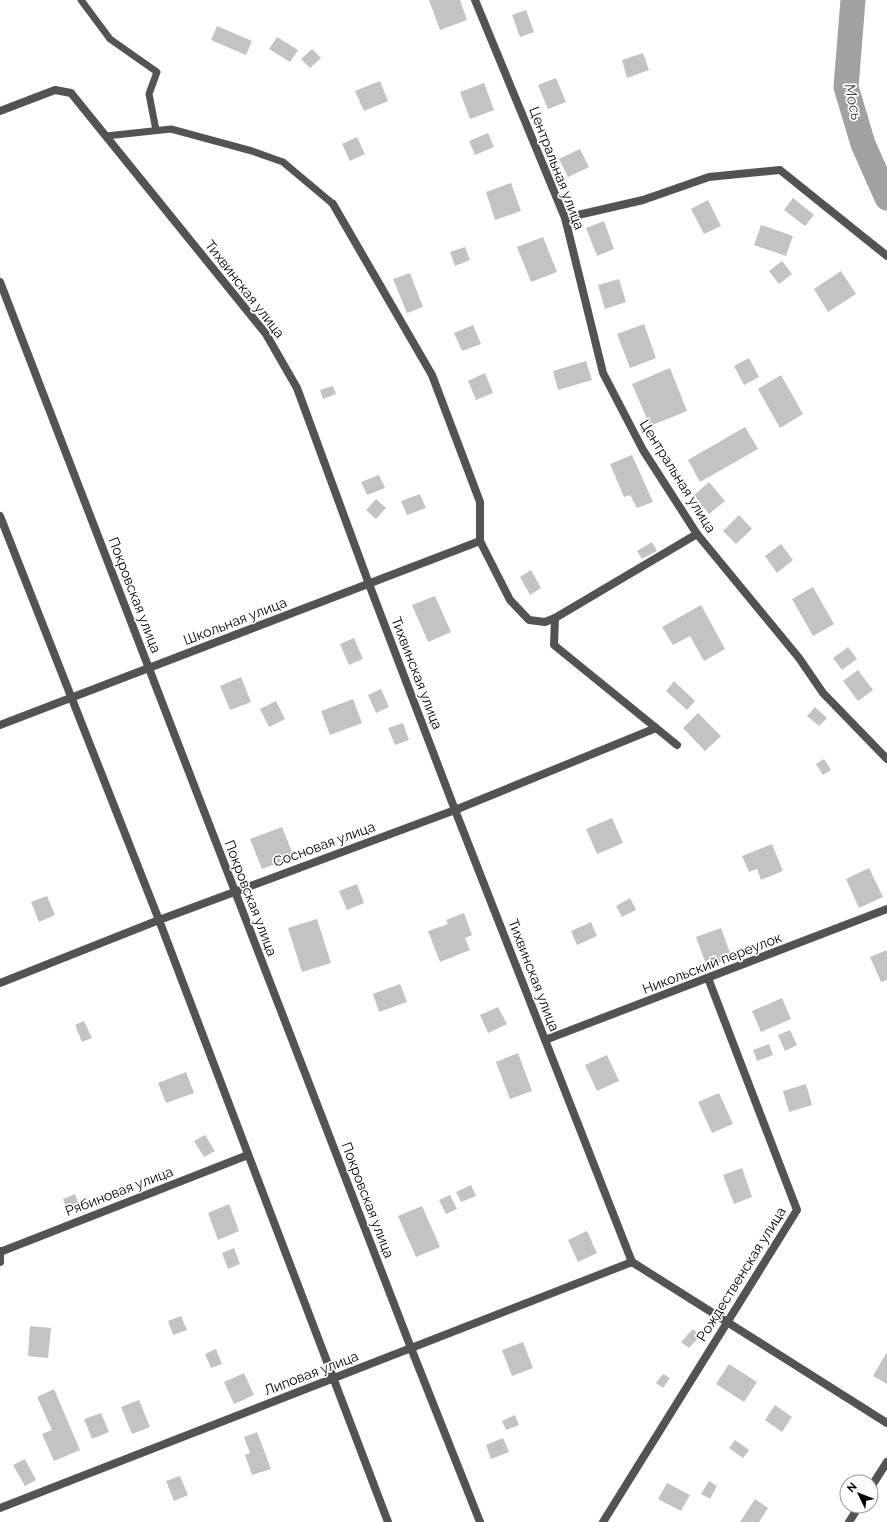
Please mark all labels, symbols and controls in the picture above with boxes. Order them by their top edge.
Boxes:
water label: Мось [840,82,866,122]
street label: Центральная улица [526,104,588,232]
street label: Тихвинская улица [202,237,288,341]
street label: Центральная улица [637,417,719,535]
street label: Покровская улица [106,535,164,655]
street label: Школьная улица [181,594,289,648]
street label: Тихвинская улица [388,614,446,732]
street label: Сосновая улица [271,818,377,870]
street label: Покровская улица [222,838,280,958]
street label: Тихвинская улица [505,916,563,1034]
street label: Никольский переулок [640,929,784,997]
street label: Покровская улица [339,1140,397,1260]
street label: Рябиновая улица [63,1163,175,1219]
street label: Рождественская улица [693,1204,789,1344]
street label: Липовая улица [261,1348,361,1398]
north arrow [839,1474,879,1514]
text: N [844,1480,860,1495]

